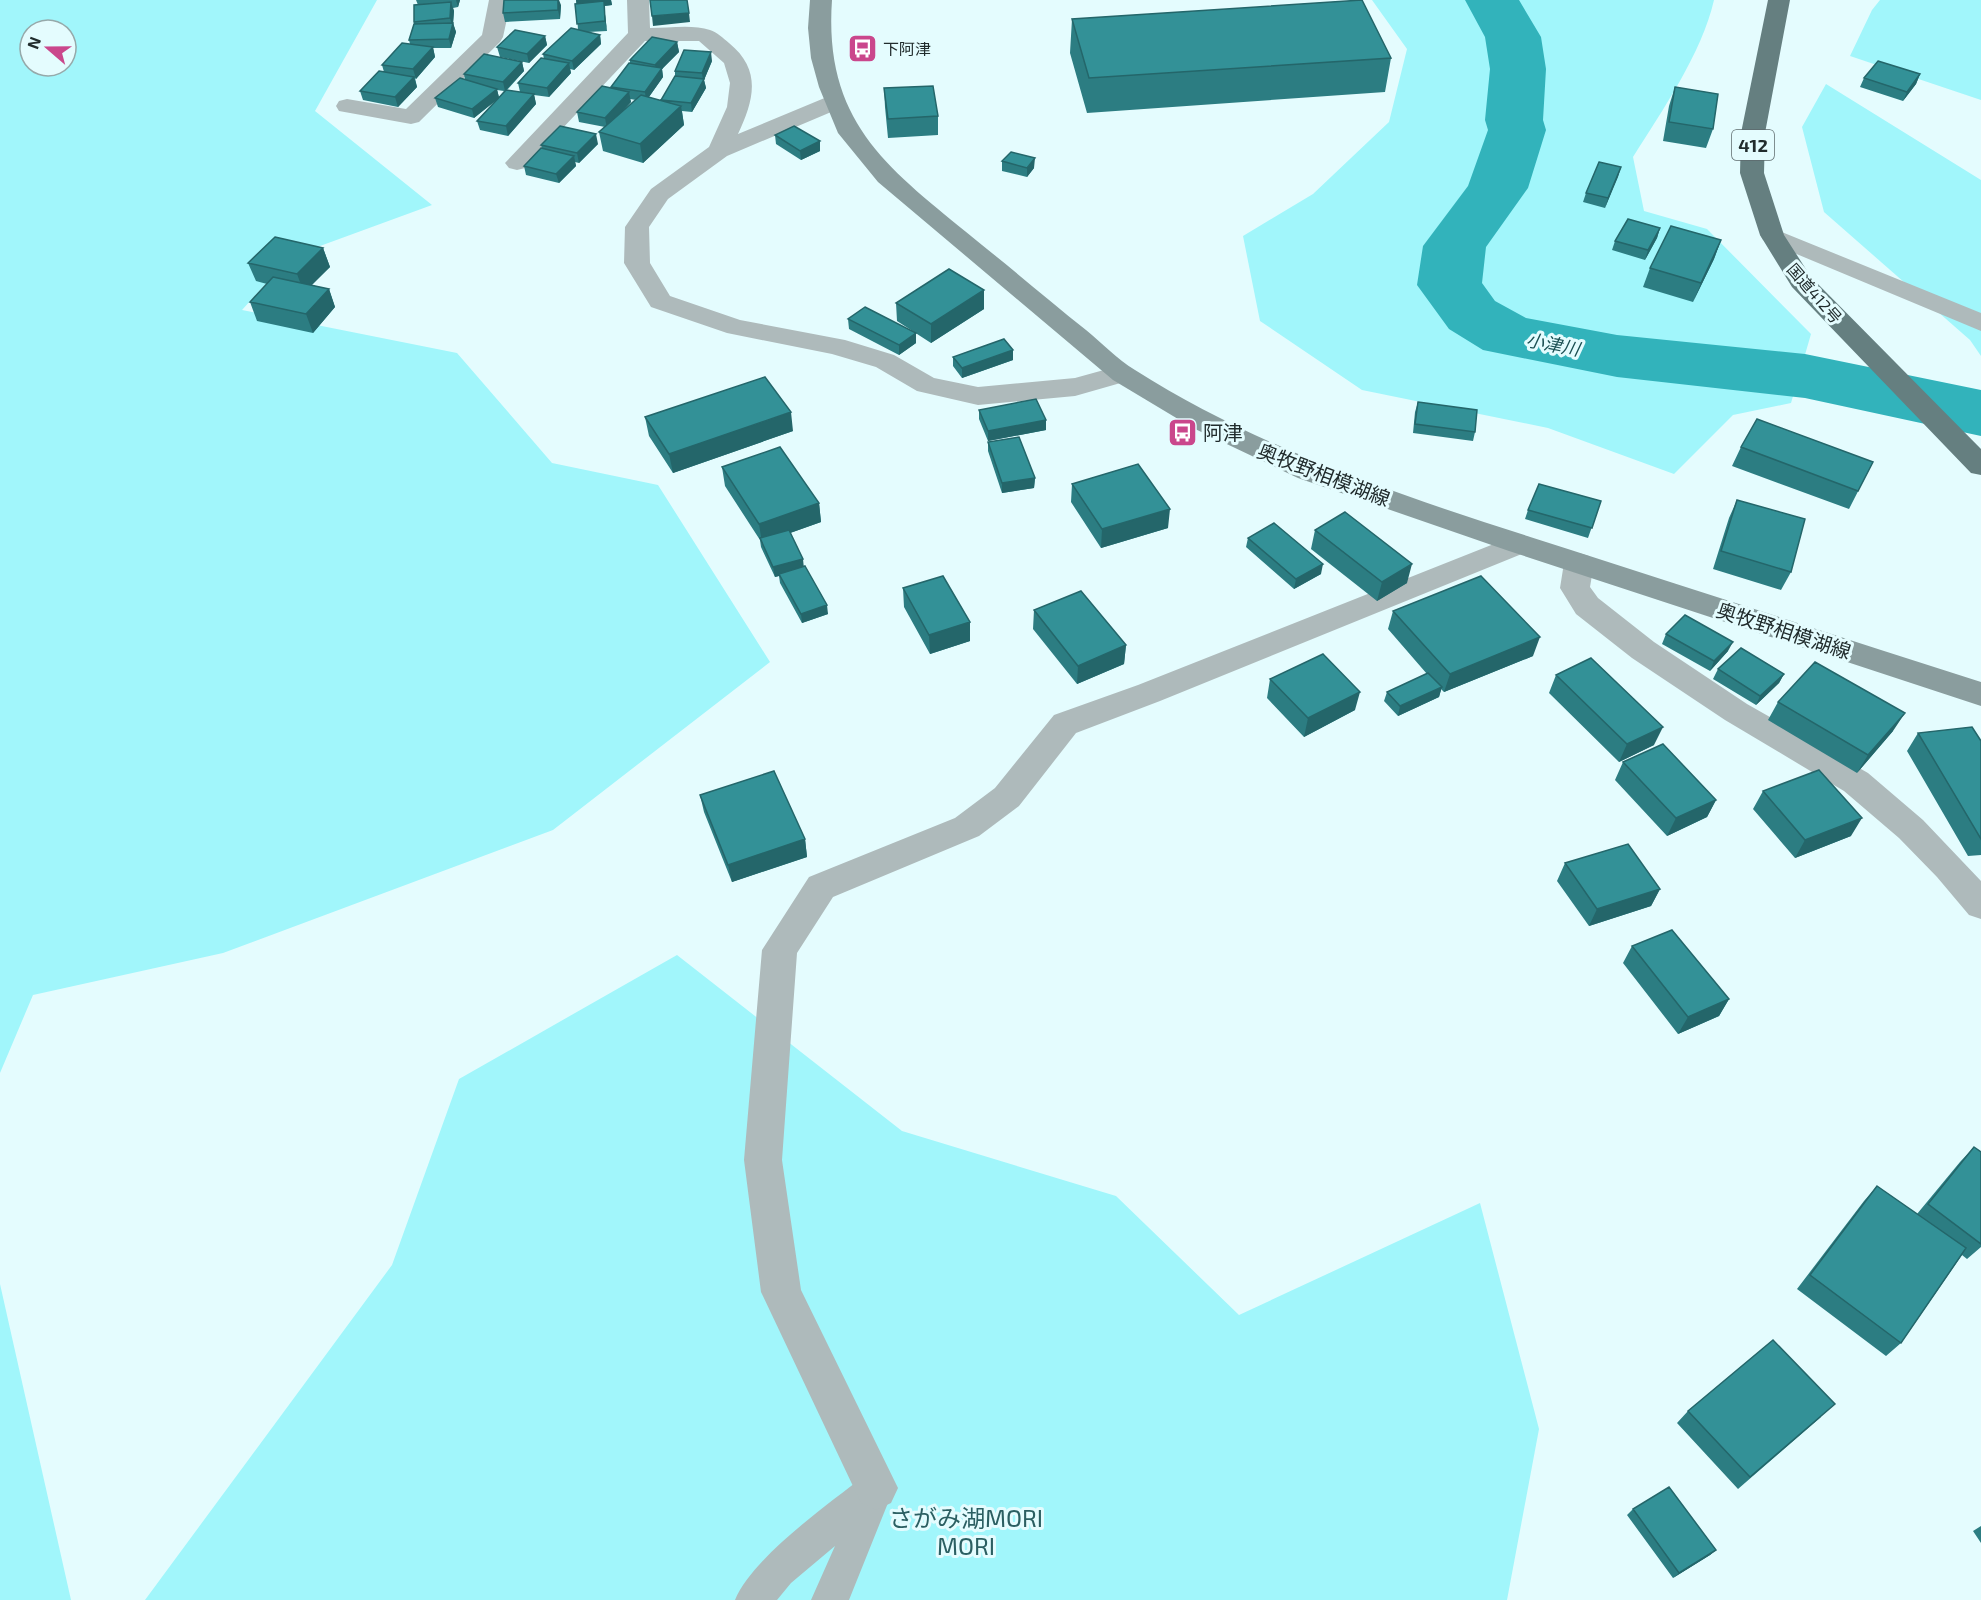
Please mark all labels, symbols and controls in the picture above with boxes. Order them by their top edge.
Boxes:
north arrow [18,18,78,78]
bus stop icon: 下阿津 [846,32,878,64]
text: N [23,34,44,51]
place label: 下阿津 [883,39,931,58]
road number: 412 [1732,130,1774,160]
street label: 国道412号 [1784,259,1846,327]
water label: 小津川 [1524,328,1584,360]
bus stop icon: 阿津 [1166,416,1198,448]
place label: 阿津 [1203,420,1243,444]
street label: 奥牧野相模湖線 [1254,438,1394,510]
street label: 奥牧野相模湖線 [1714,597,1854,663]
park label: さがみ湖MORI MORI [889,1503,1043,1560]

